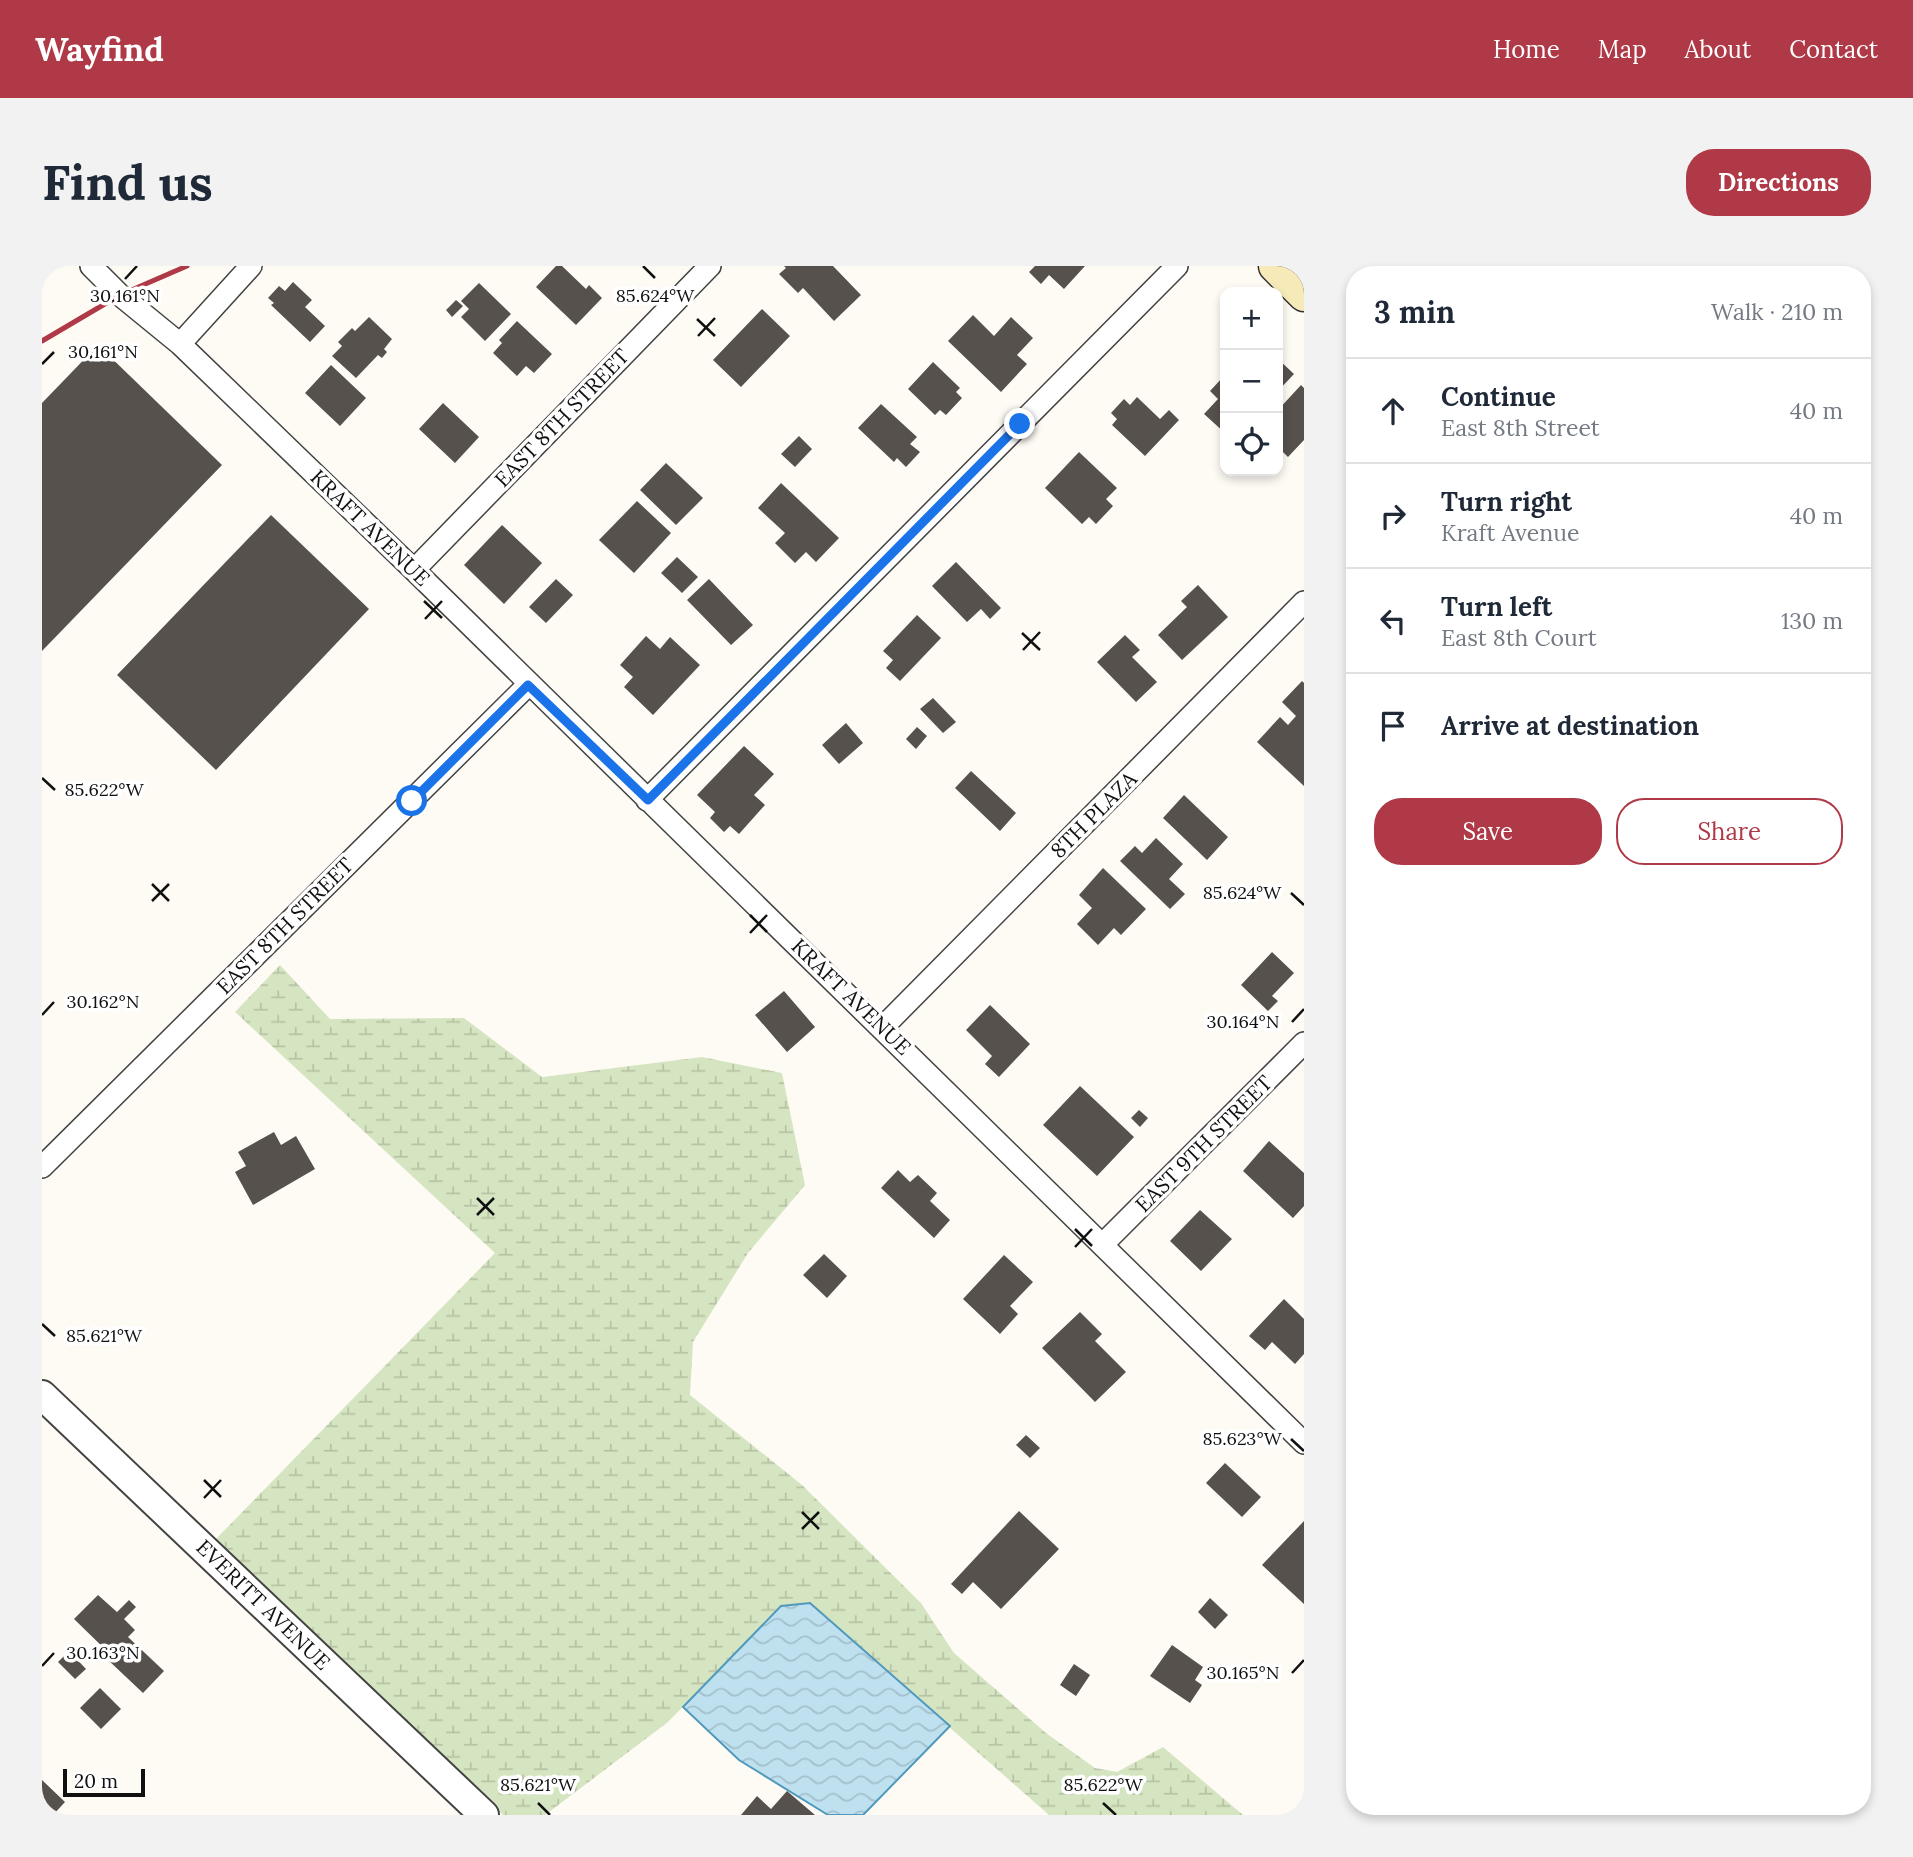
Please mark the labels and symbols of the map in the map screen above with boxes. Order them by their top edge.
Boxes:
text: 30.161°N [90,284,160,307]
text: 85.624°W [616,284,695,307]
text: 30.161°N [68,340,138,363]
street label: EAST 8TH STREET [489,343,635,493]
route end [1004,408,1035,439]
street label: KRAFT AVENUE [305,464,436,592]
street label: 8TH PLAZA [1045,765,1143,864]
text: 85.622°W [64,778,145,801]
route start [396,785,427,816]
street label: EAST 8TH STREET [211,852,359,1000]
text: 85.624°W [1203,881,1282,904]
street label: KRAFT AVENUE [786,933,917,1061]
text: 30.162°N [67,990,139,1013]
text: 30.164°N [1207,1010,1279,1033]
street label: EAST 9TH STREET [1130,1070,1278,1218]
text: 85.621°W [66,1324,143,1347]
text: 85.623°W [1202,1427,1283,1450]
street label: EVERITT AVENUE [191,1534,336,1676]
text: 30.163°N [66,1641,140,1664]
text: 30.165°N [1206,1661,1280,1684]
scale bar [63,1766,145,1798]
text: 85.621°W [500,1773,577,1796]
text: 85.622°W [1063,1773,1144,1796]

